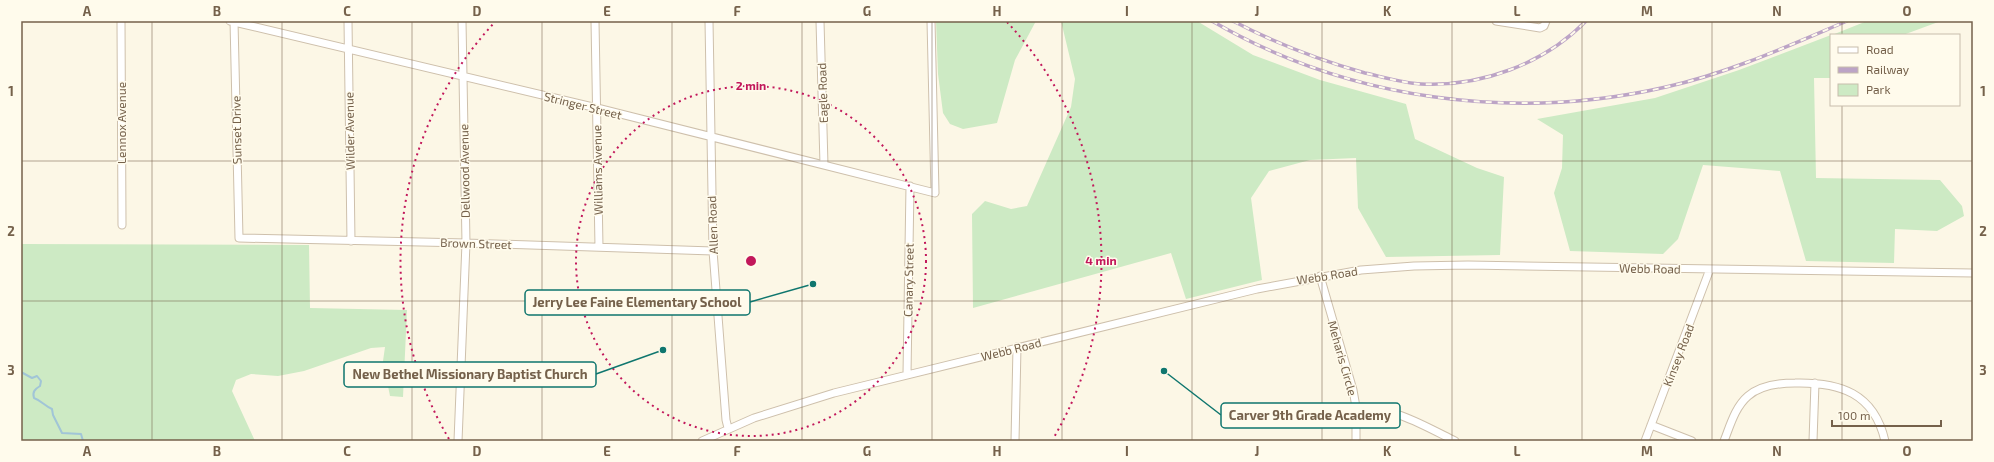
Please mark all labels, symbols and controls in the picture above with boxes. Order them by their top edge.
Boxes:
text: A [83,3,92,19]
text: B [213,3,221,19]
text: C [343,3,351,19]
text: D [473,3,482,19]
text: E [603,3,611,19]
text: F [733,3,741,19]
text: G [863,3,871,19]
text: H [993,3,1002,19]
text: I [1125,3,1129,19]
text: J [1255,3,1259,19]
text: K [1383,3,1392,19]
text: L [1514,3,1521,19]
text: M [1641,3,1653,19]
text: N [1772,3,1782,19]
text: O [1903,3,1912,19]
legend [1830,34,1960,106]
text: Road [1866,42,1894,56]
text: Railway [1866,62,1910,76]
street label: Eagle Road [814,63,830,123]
text: 2 min [736,78,766,92]
street label: Lennox Avenue [114,82,128,164]
text: Park [1866,82,1891,96]
text: 1 [8,83,14,99]
text: 1 [1980,83,1986,99]
street label: Stringer Street [543,89,624,122]
street label: Wilder Avenue [341,92,357,170]
street label: Sunset Drive [228,95,244,165]
street label: Dellwood Avenue [456,124,472,218]
street label: Williams Avenue [589,125,605,215]
street label: Allen Road [704,196,720,254]
text: 2 [7,223,15,239]
text: 2 [1979,223,1987,239]
street label: Brown Street [440,235,513,251]
street label: Canary Street [900,243,916,317]
text: 4 min [1085,253,1117,267]
centre of rings [744,254,758,268]
street label: Webb Road [1619,260,1681,276]
street label: Webb Road [1295,263,1359,287]
callout: Jerry Lee Faine Elementary School [525,290,750,315]
text: Jerry Lee Faine Elementary School [532,294,742,310]
street label: Meharis Circle [1326,319,1360,397]
street label: Kinsey Road [1660,322,1696,388]
street label: Webb Road [979,335,1043,363]
text: 3 [7,362,15,378]
callout: New Bethel Missionary Baptist Church [344,362,596,387]
text: 3 [1979,362,1987,378]
text: New Bethel Missionary Baptist Church [353,366,588,382]
scale bar [1832,402,1941,428]
callout: Carver 9th Grade Academy [1221,403,1400,428]
text: Carver 9th Grade Academy [1229,407,1392,423]
text: 100 m [1838,408,1870,422]
text: A [83,443,92,459]
text: B [213,443,221,459]
text: C [343,443,351,459]
text: D [473,443,482,459]
text: E [603,443,611,459]
text: F [733,443,741,459]
text: G [863,443,871,459]
text: H [993,443,1002,459]
text: I [1125,443,1129,459]
text: J [1255,443,1259,459]
text: K [1383,443,1392,459]
text: L [1514,443,1521,459]
text: M [1641,443,1653,459]
text: N [1772,443,1782,459]
text: O [1903,443,1912,459]

